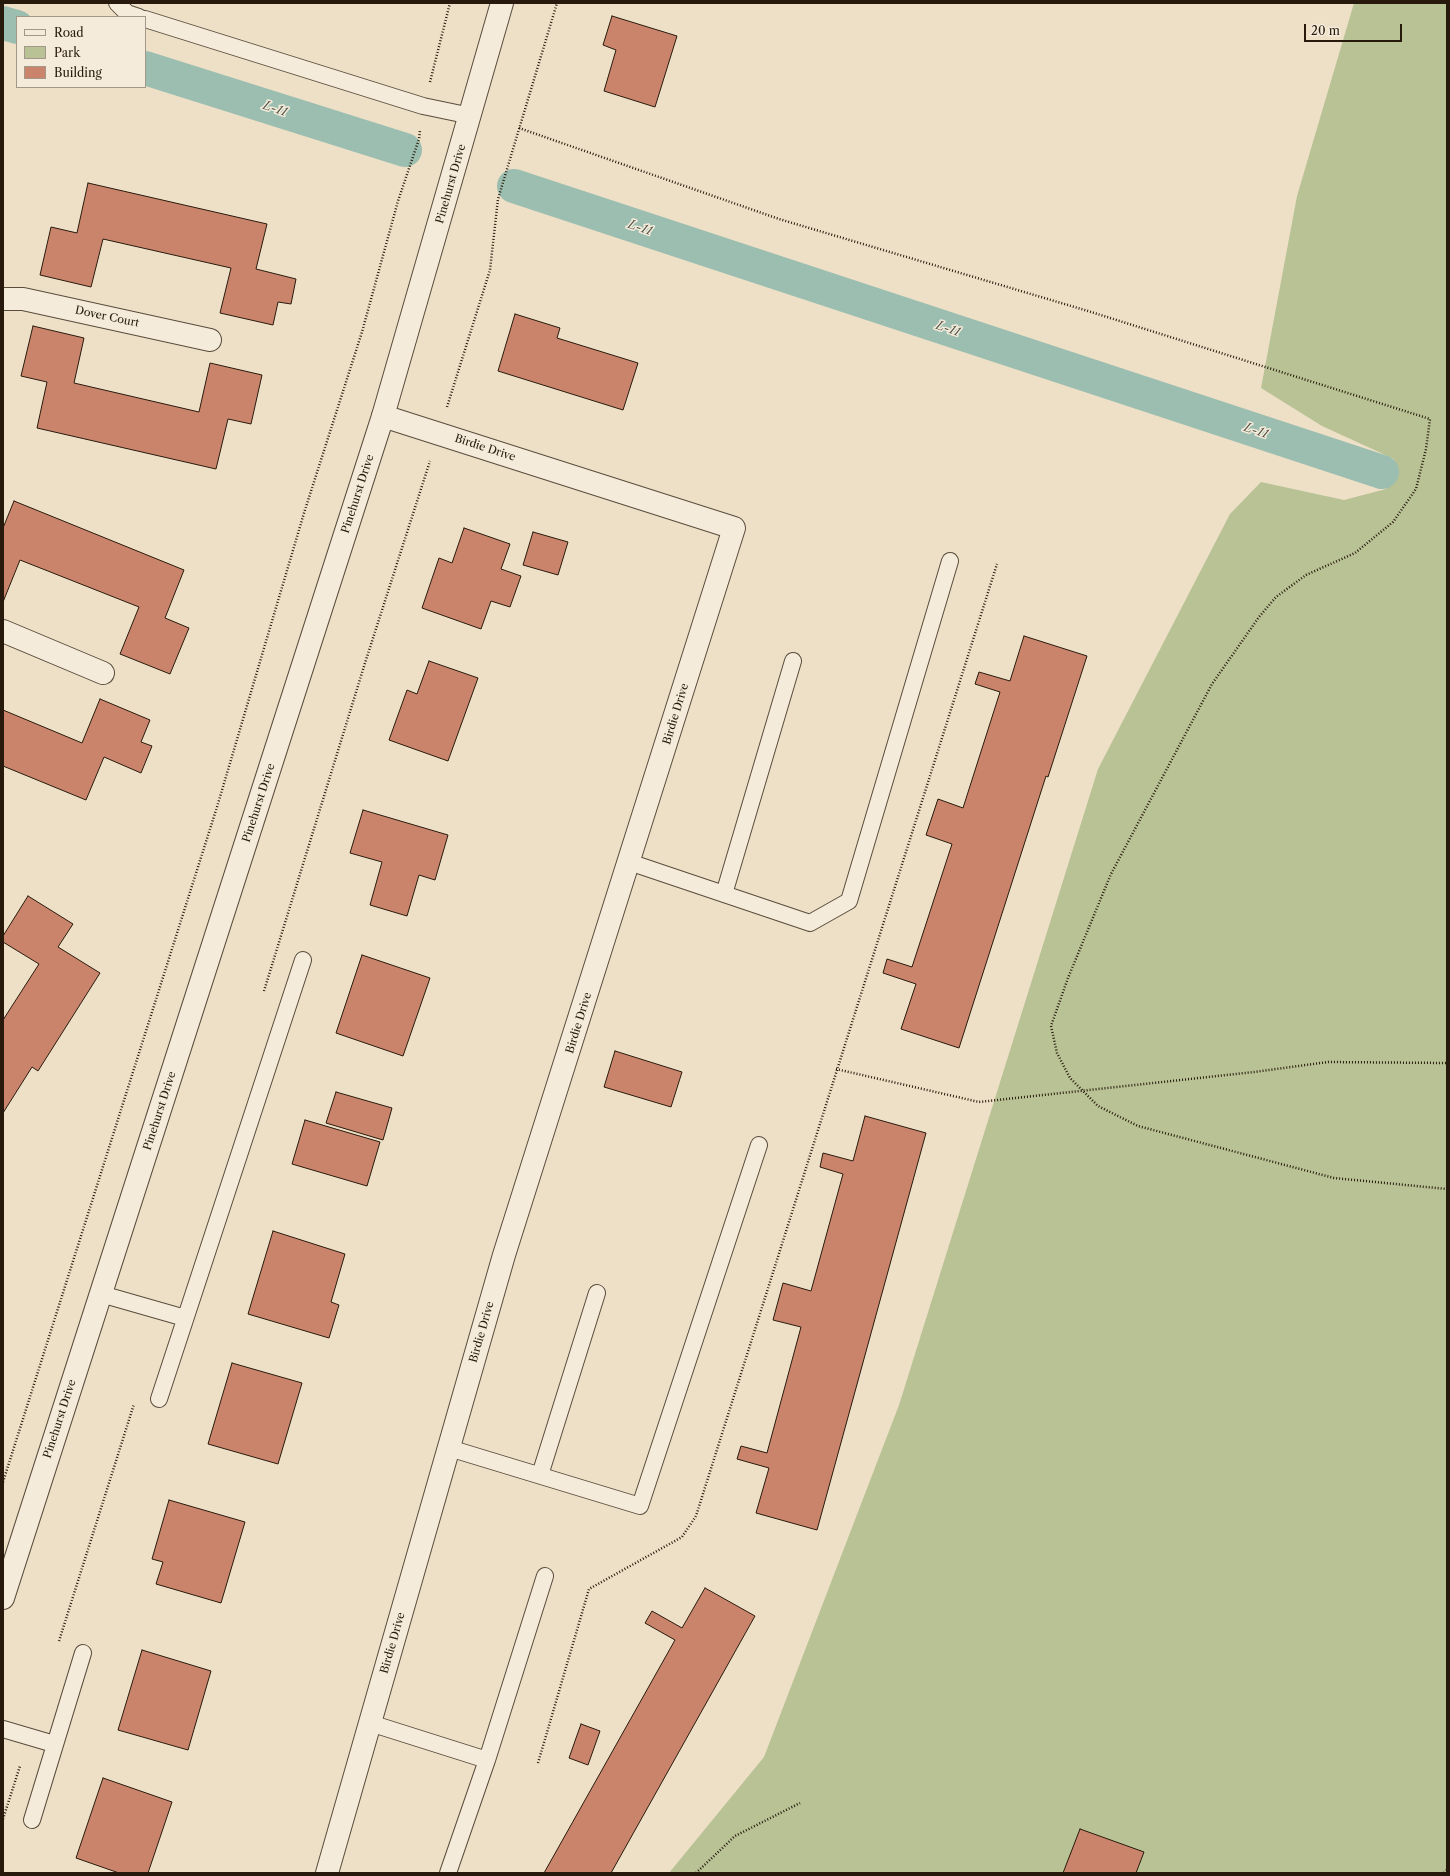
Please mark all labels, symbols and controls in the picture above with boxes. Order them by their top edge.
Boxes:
legend [16,16,146,88]
scale bar [1306,16,1404,42]
text: 20 m [1311,23,1340,38]
text: Road [54,25,84,40]
text: Park [54,45,80,60]
text: Building [54,65,102,80]
water label: L-11 [261,98,289,120]
street label: Pinehurst Drive [433,143,469,225]
water label: L-11 [626,217,654,239]
street label: Dover Court [74,304,140,330]
water label: L-11 [934,318,962,340]
water label: L-11 [1242,420,1270,442]
street label: Birdie Drive [453,432,517,464]
street label: Pinehurst Drive [339,453,377,535]
street label: Birdie Drive [660,682,692,746]
street label: Pinehurst Drive [240,762,278,844]
street label: Birdie Drive [563,991,595,1055]
street label: Pinehurst Drive [141,1070,179,1152]
street label: Birdie Drive [467,1300,497,1364]
street label: Pinehurst Drive [41,1378,79,1460]
street label: Birdie Drive [378,1611,408,1675]

